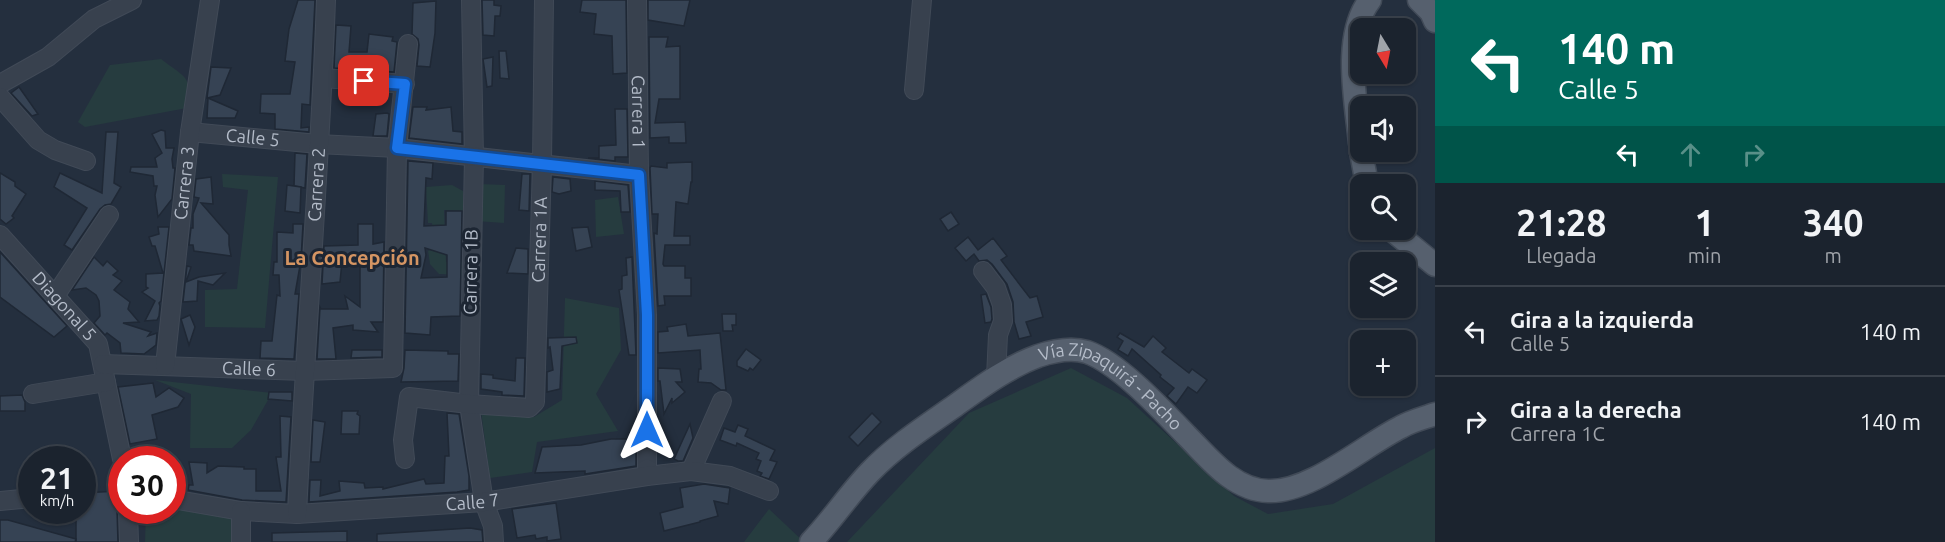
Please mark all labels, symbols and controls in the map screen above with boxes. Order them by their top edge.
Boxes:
north arrow [1350,18,1416,84]
map controls [1350,18,1416,396]
icon: left [1459,24,1537,102]
text: 140 m [1558,25,1675,72]
pin [338,55,389,106]
icon: arrive [347,64,380,97]
text: Calle 5 [1558,74,1639,104]
street label: Carrera 1 [629,75,650,149]
button: sound [1350,96,1416,162]
street label: Calle 5 [225,124,281,149]
icon: left [1611,138,1644,171]
icon: ahead [1674,138,1707,171]
icon: right [1737,138,1770,171]
street label: Carrera 3 [170,145,197,221]
street label: Carrera 2 [304,147,328,222]
button: search [1350,174,1416,240]
street label: Carrera 1A [528,196,550,283]
text: 21:28 [1516,202,1606,243]
text: 1 [1694,202,1715,243]
text: 340 [1803,202,1864,243]
street label: Carrera 1B [459,229,481,315]
text: Llegada [1526,244,1597,267]
text: min [1688,244,1721,267]
text: m [1825,244,1842,267]
district label: La Concepción [284,246,420,269]
button: layers [1350,252,1416,318]
street label: Diagonal 5 [29,267,101,344]
text: Gira a la izquierda [1510,307,1694,332]
icon: left [1459,315,1492,348]
text: 140 m [1860,319,1921,344]
button: + [1350,330,1416,396]
text: Calle 5 [1510,332,1570,355]
street label: Vía Zipaquirá - Pacho [1036,339,1187,434]
street label: Calle 6 [222,357,276,379]
text: Gira a la derecha [1510,397,1682,422]
position arrow [615,398,679,462]
icon: right [1459,405,1492,438]
text: 140 m [1860,409,1921,434]
text: Carrera 1C [1510,422,1605,445]
speed limit sign: 30 [108,446,186,524]
text: 21 [40,461,74,495]
street label: Calle 7 [445,489,501,513]
text: km/h [40,492,74,509]

